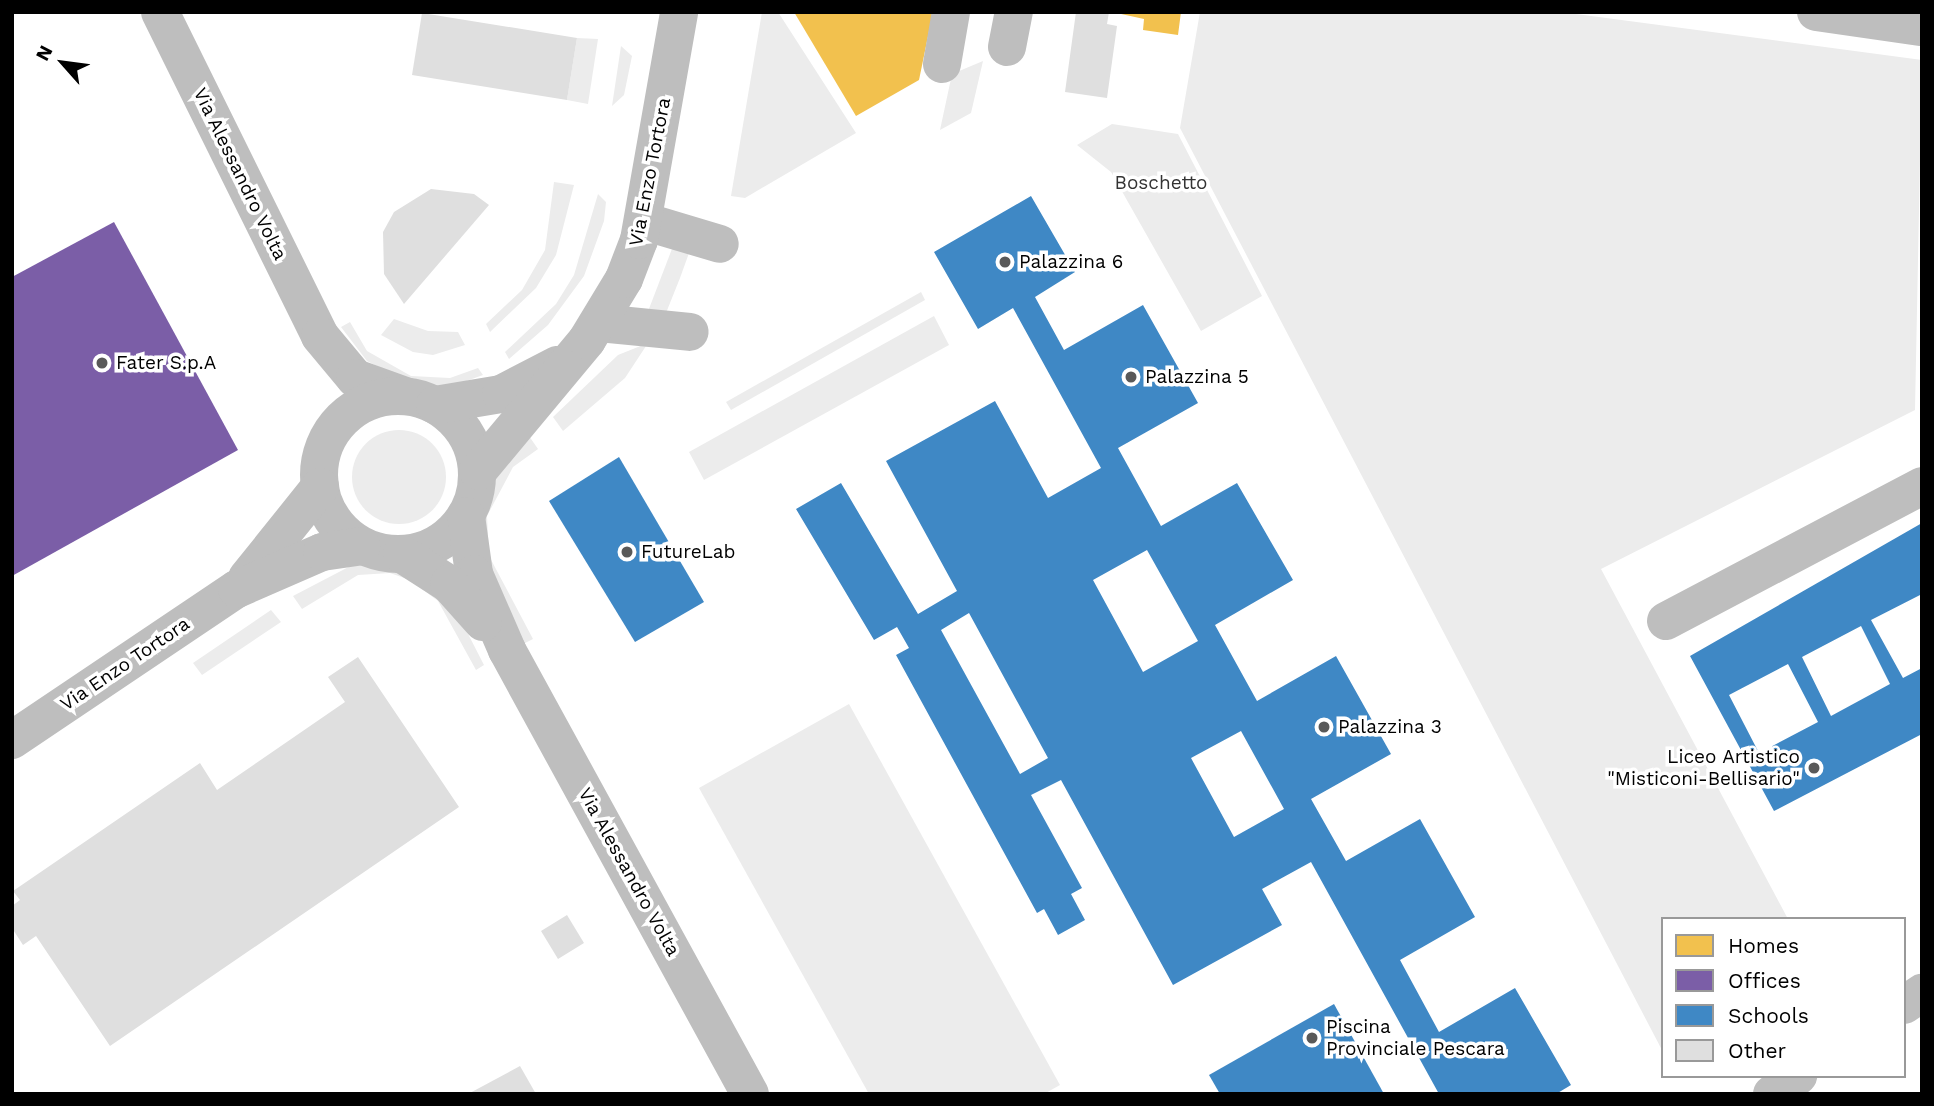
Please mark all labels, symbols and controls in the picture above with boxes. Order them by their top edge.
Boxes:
north arrow [28,28,98,98]
text: N [31,41,57,65]
street label: Via Alessandro Volta [188,83,292,265]
street label: Via Enzo Tortora [624,95,676,249]
park label: Boschetto [1114,172,1208,194]
place label: Palazzina 6 [1019,251,1124,273]
marker: Palazzina 6 [997,254,1013,270]
place label: Fater S.p.A [116,352,217,374]
marker: Fater S.p.A [94,355,110,371]
place label: Palazzina 5 [1145,366,1249,388]
marker: Palazzina 5 [1123,369,1139,385]
place label: FutureLab [641,541,736,563]
marker: FutureLab [619,544,635,560]
street label: Via Enzo Tortora [56,612,194,716]
place label: Palazzina 3 [1338,716,1442,738]
marker: Palazzina 3 [1316,719,1332,735]
place label: Liceo Artistico "Misticoni-Bellisario" [1607,746,1800,790]
marker: Liceo Artistico "Misticoni-Bellisario" [1806,760,1822,776]
street label: Via Alessandro Volta [573,783,685,961]
legend [1661,917,1906,1078]
text: Homes [1728,933,1799,958]
text: Offices [1728,968,1801,993]
text: Schools [1728,1003,1809,1028]
place label: Piscina Provinciale Pescara [1326,1016,1505,1060]
marker: Piscina Provinciale Pescara [1304,1030,1320,1046]
text: Other [1728,1038,1786,1063]

